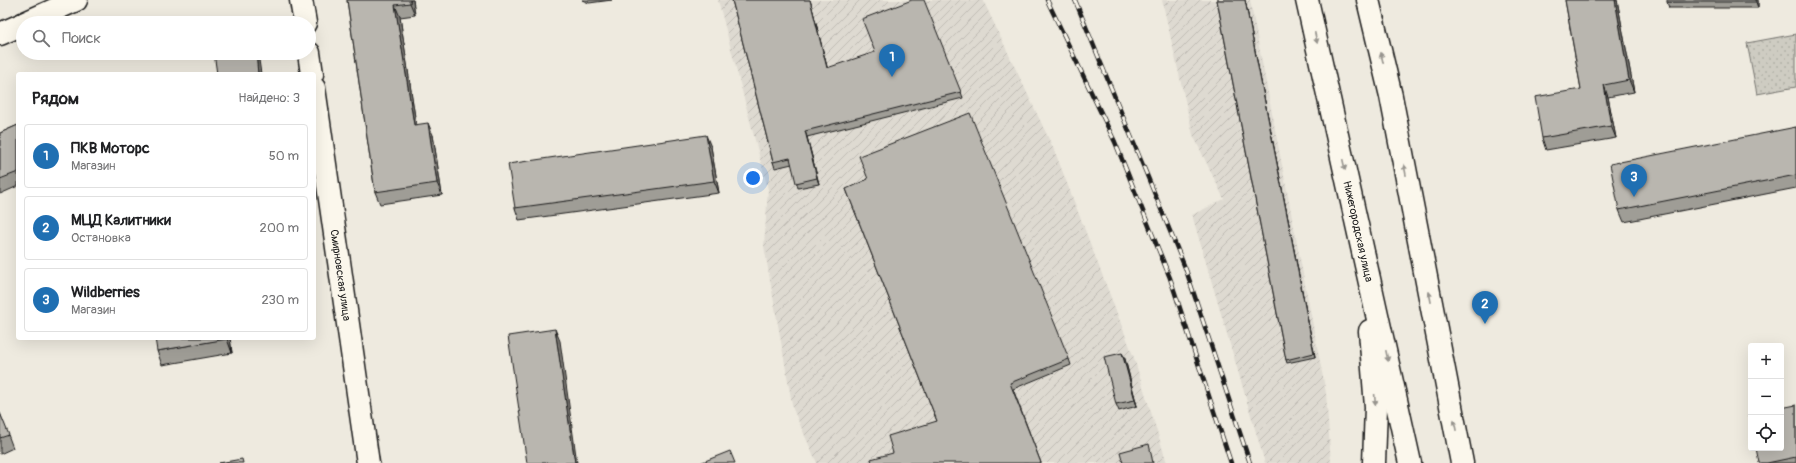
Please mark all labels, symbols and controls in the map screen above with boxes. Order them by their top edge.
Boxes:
search box [16,16,316,60]
icon: search [30,27,52,49]
text: Поиск [62,29,101,48]
one-way arrow [1313,32,1319,44]
pin: 1 [879,44,905,77]
one-way arrow [1379,51,1385,63]
text: Рядом [32,88,79,109]
text: Найдено: 3 [238,90,300,106]
text: ПКВ Моторс [71,139,150,158]
text: 1 [43,148,49,164]
text: 50 m [269,148,299,164]
text: Магазин [71,158,115,174]
one-way arrow [1342,159,1348,171]
one-way arrow [1402,163,1408,176]
pin: 3 [1621,164,1647,197]
your location [743,168,763,188]
street label: Нижегородская улица [1340,180,1376,283]
text: МЦД Калитники [71,211,171,230]
text: 2 [42,220,50,236]
text: 200 m [260,220,299,236]
street label: Смирновская улица [327,228,353,322]
text: Остановка [71,230,131,246]
text: Wildberries [71,283,140,302]
one-way arrow [1427,291,1433,303]
pin: 2 [1472,291,1498,324]
text: 3 [42,292,50,308]
text: 230 m [262,292,299,308]
text: Магазин [71,302,115,318]
map controls [1748,343,1784,451]
button: + [1748,343,1784,379]
one-way arrow [1384,350,1390,362]
button: − [1748,379,1784,415]
one-way arrow [1372,394,1379,406]
button: locate [1748,415,1784,451]
one-way arrow [1452,419,1458,431]

